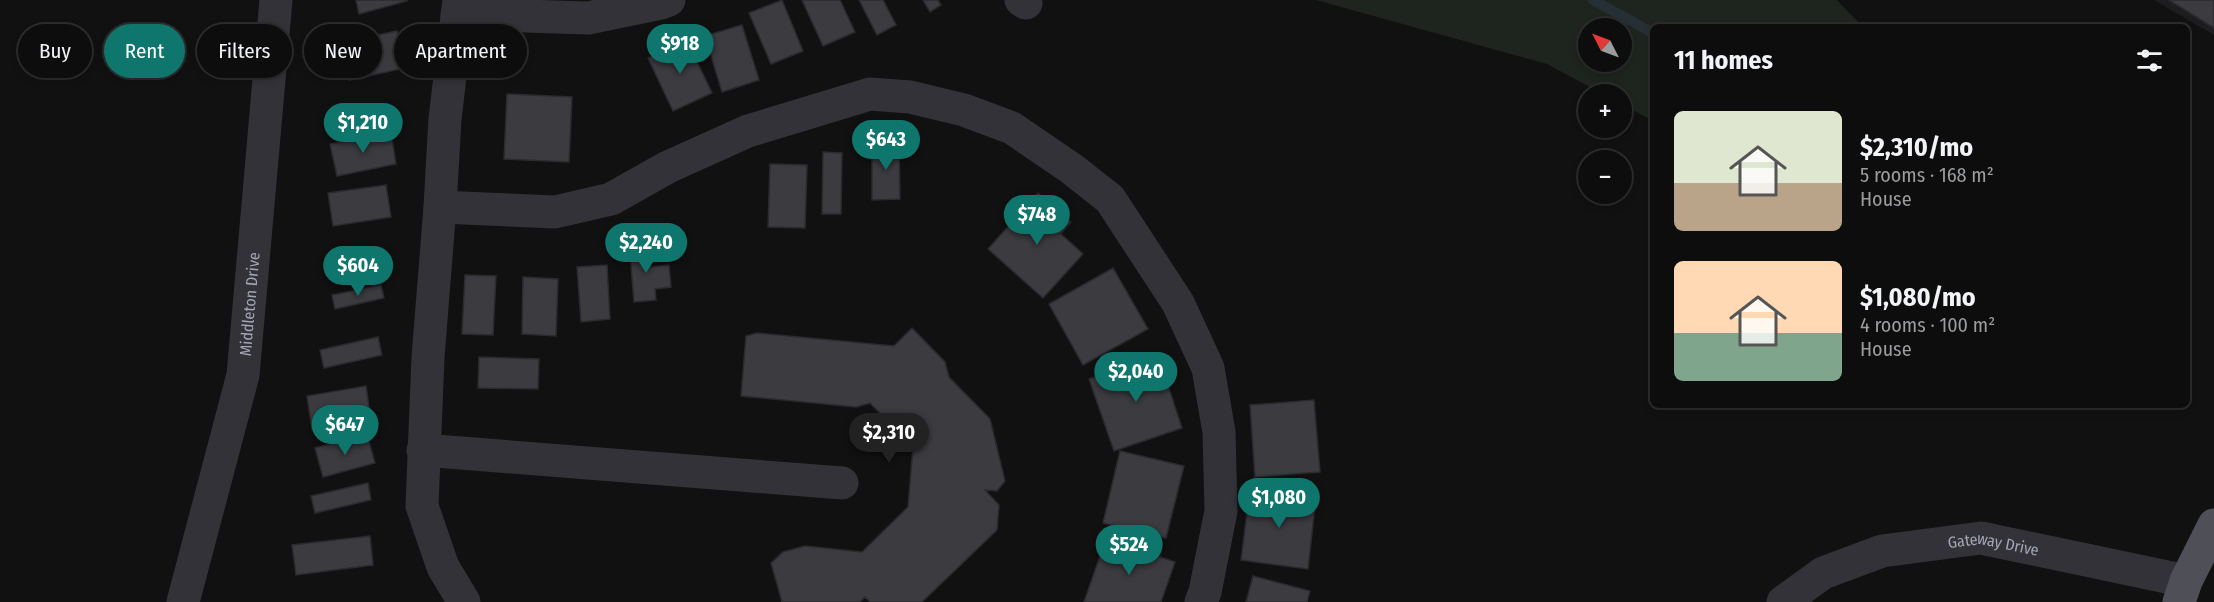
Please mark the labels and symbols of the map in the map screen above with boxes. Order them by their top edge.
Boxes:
north arrow [1578,18,1632,72]
pin: $918 [644,24,716,75]
pin: $1,210 [314,103,412,154]
pin: $643 [850,120,922,171]
pin: $748 [1001,195,1073,246]
pin: $2,240 [597,223,695,274]
pin: $604 [322,246,394,297]
street label: Middleton Drive [236,251,264,357]
pin: $2,040 [1087,352,1185,403]
pin: $647 [309,405,381,456]
pin: $2,310 [840,413,938,464]
pin: $1,080 [1230,478,1328,529]
pin: $524 [1093,525,1165,576]
street label: Gateway Drive [1947,528,2041,560]

